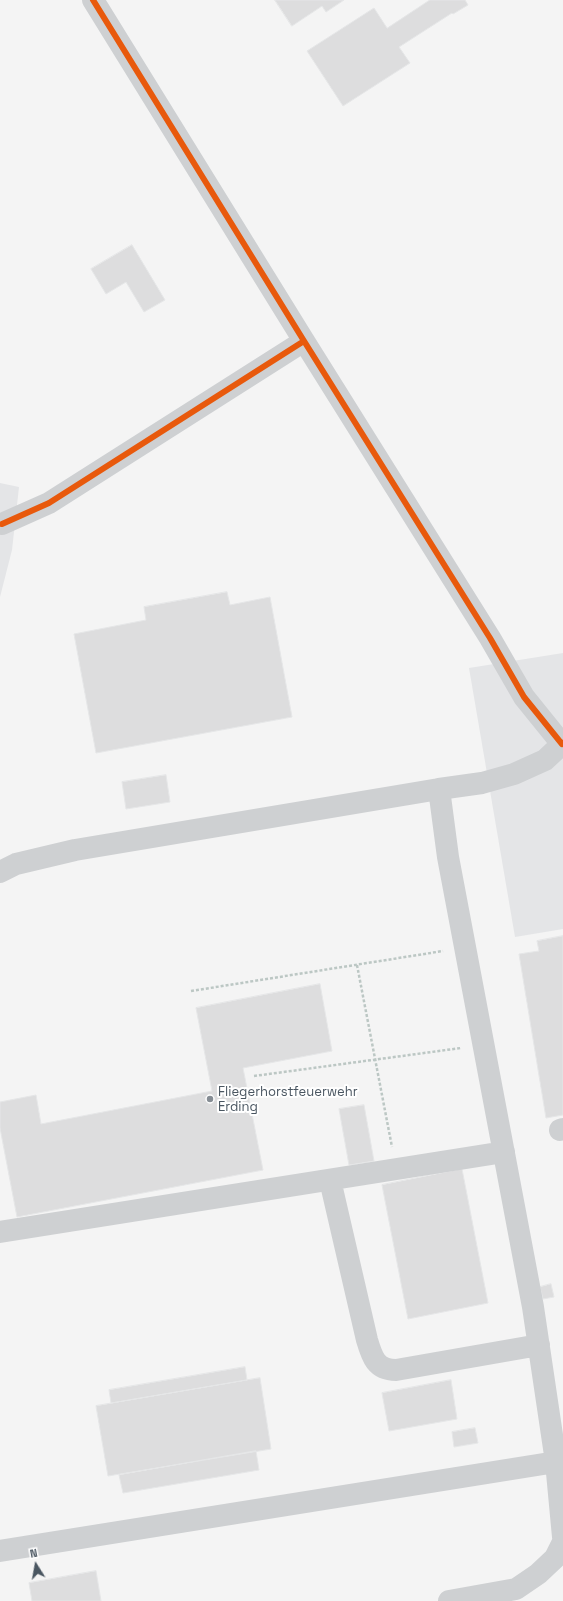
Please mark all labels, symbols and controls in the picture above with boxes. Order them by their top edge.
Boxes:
place label: Fliegerhorstfeuerwehr Erding [218,1084,358,1115]
marker: Fliegerhorstfeuerwehr Erding [205,1094,215,1104]
north arrow [16,1545,56,1585]
text: N [29,1546,39,1561]

